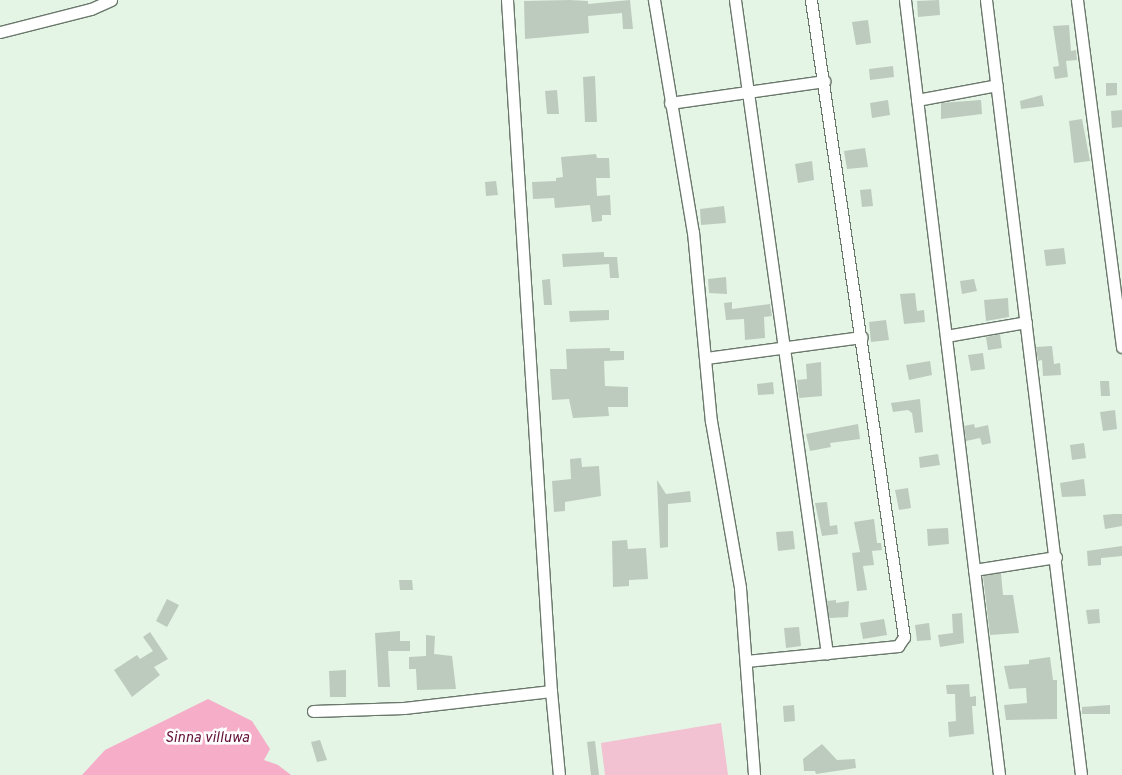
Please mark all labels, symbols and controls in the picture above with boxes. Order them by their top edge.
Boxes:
water label: Sinna villuwa [165,730,249,748]

